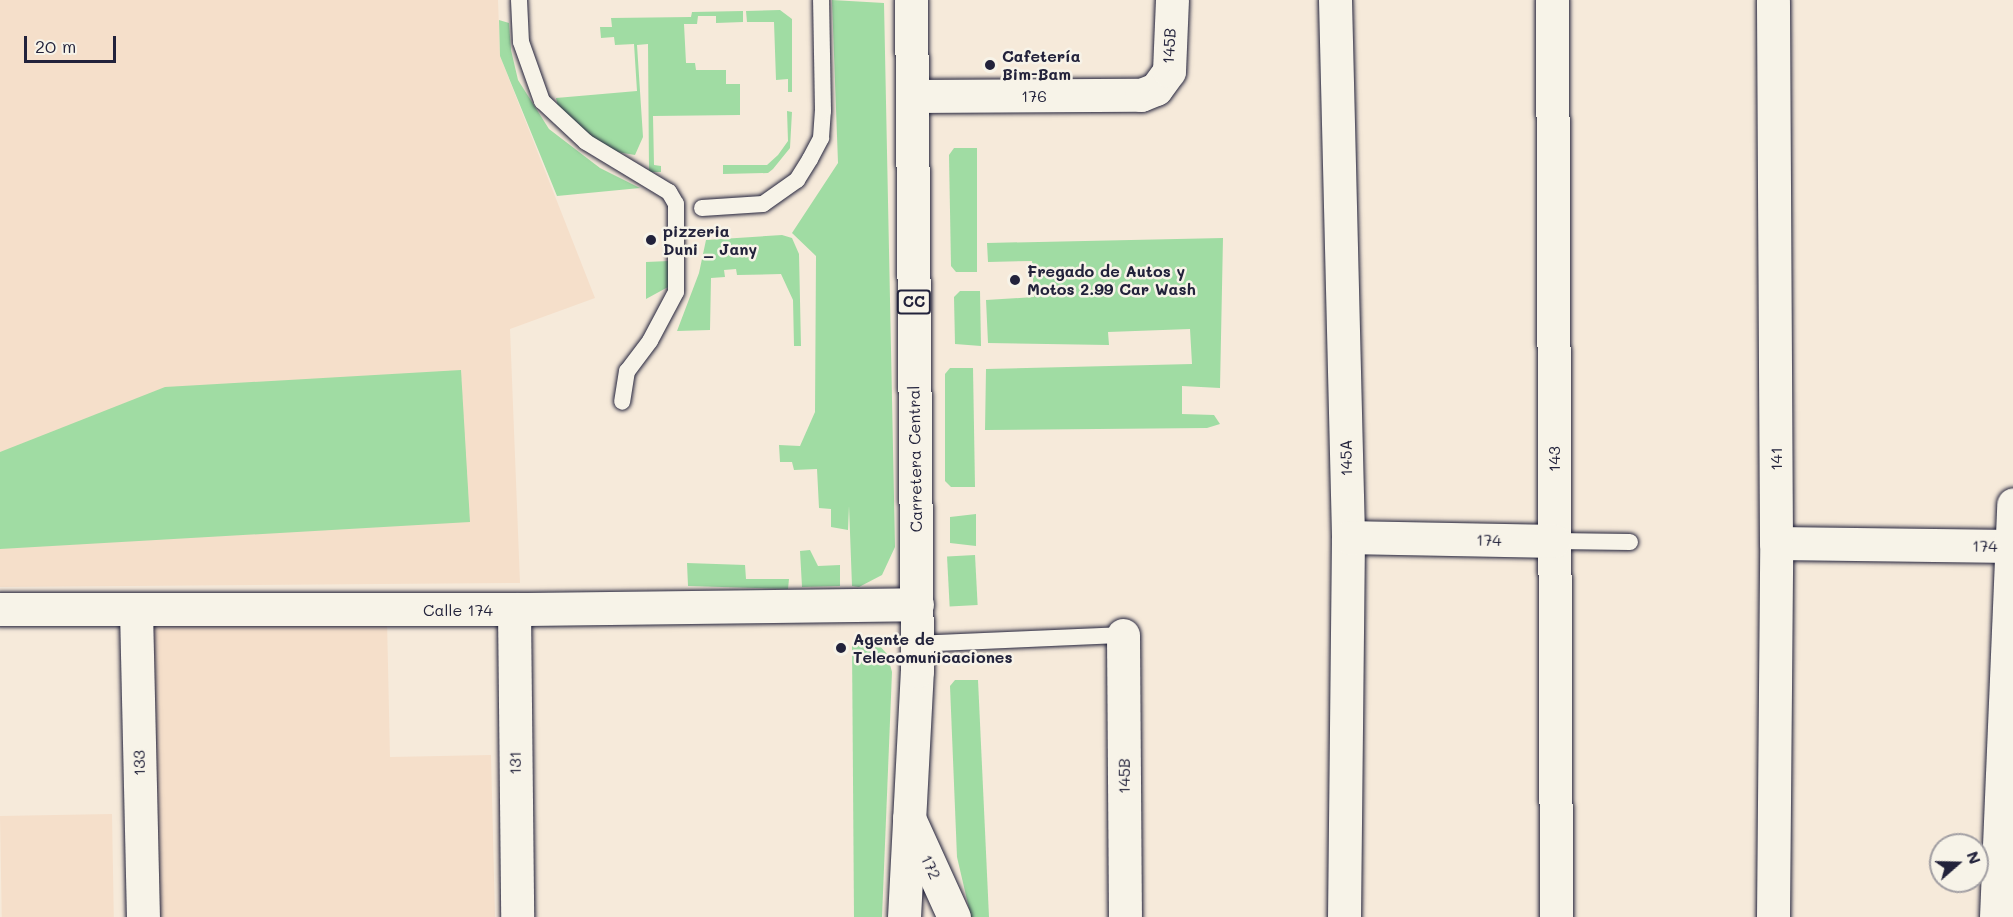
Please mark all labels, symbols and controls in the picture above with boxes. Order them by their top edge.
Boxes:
scale bar [27,24,118,62]
street label: 145B [1158,28,1180,64]
text: 20 m [35,34,76,58]
place label: Cafetería Bim-Bam [1002,46,1080,84]
marker: Cafetería Bim-Bam [983,58,997,72]
street label: 176 [1021,86,1047,106]
place label: pizzeria Duni _ Jany [663,221,757,259]
marker: pizzeria Duni _ Jany [644,233,658,247]
place label: Fregado de Autos y Motos 2.99 Car Wash [1027,261,1196,299]
marker: Fregado de Autos y Motos 2.99 Car Wash [1008,273,1022,287]
road number: CC [896,290,932,314]
street label: Carretera Central [904,386,926,532]
street label: 145A [1336,439,1356,477]
street label: 143 [1544,446,1564,472]
street label: 141 [1766,447,1786,471]
street label: 174 [1476,530,1502,550]
street label: 174 [1972,536,1998,556]
street label: Calle 174 [423,600,493,620]
place label: Agente de Telecomunicaciones [853,629,1012,667]
marker: Agente de Telecomunicaciones [834,641,848,655]
street label: 133 [129,750,149,776]
street label: 131 [505,751,525,775]
street label: 145B [1114,758,1134,794]
north arrow [1929,833,1989,893]
text: N [1963,848,1986,867]
street label: 172 [917,852,945,882]

